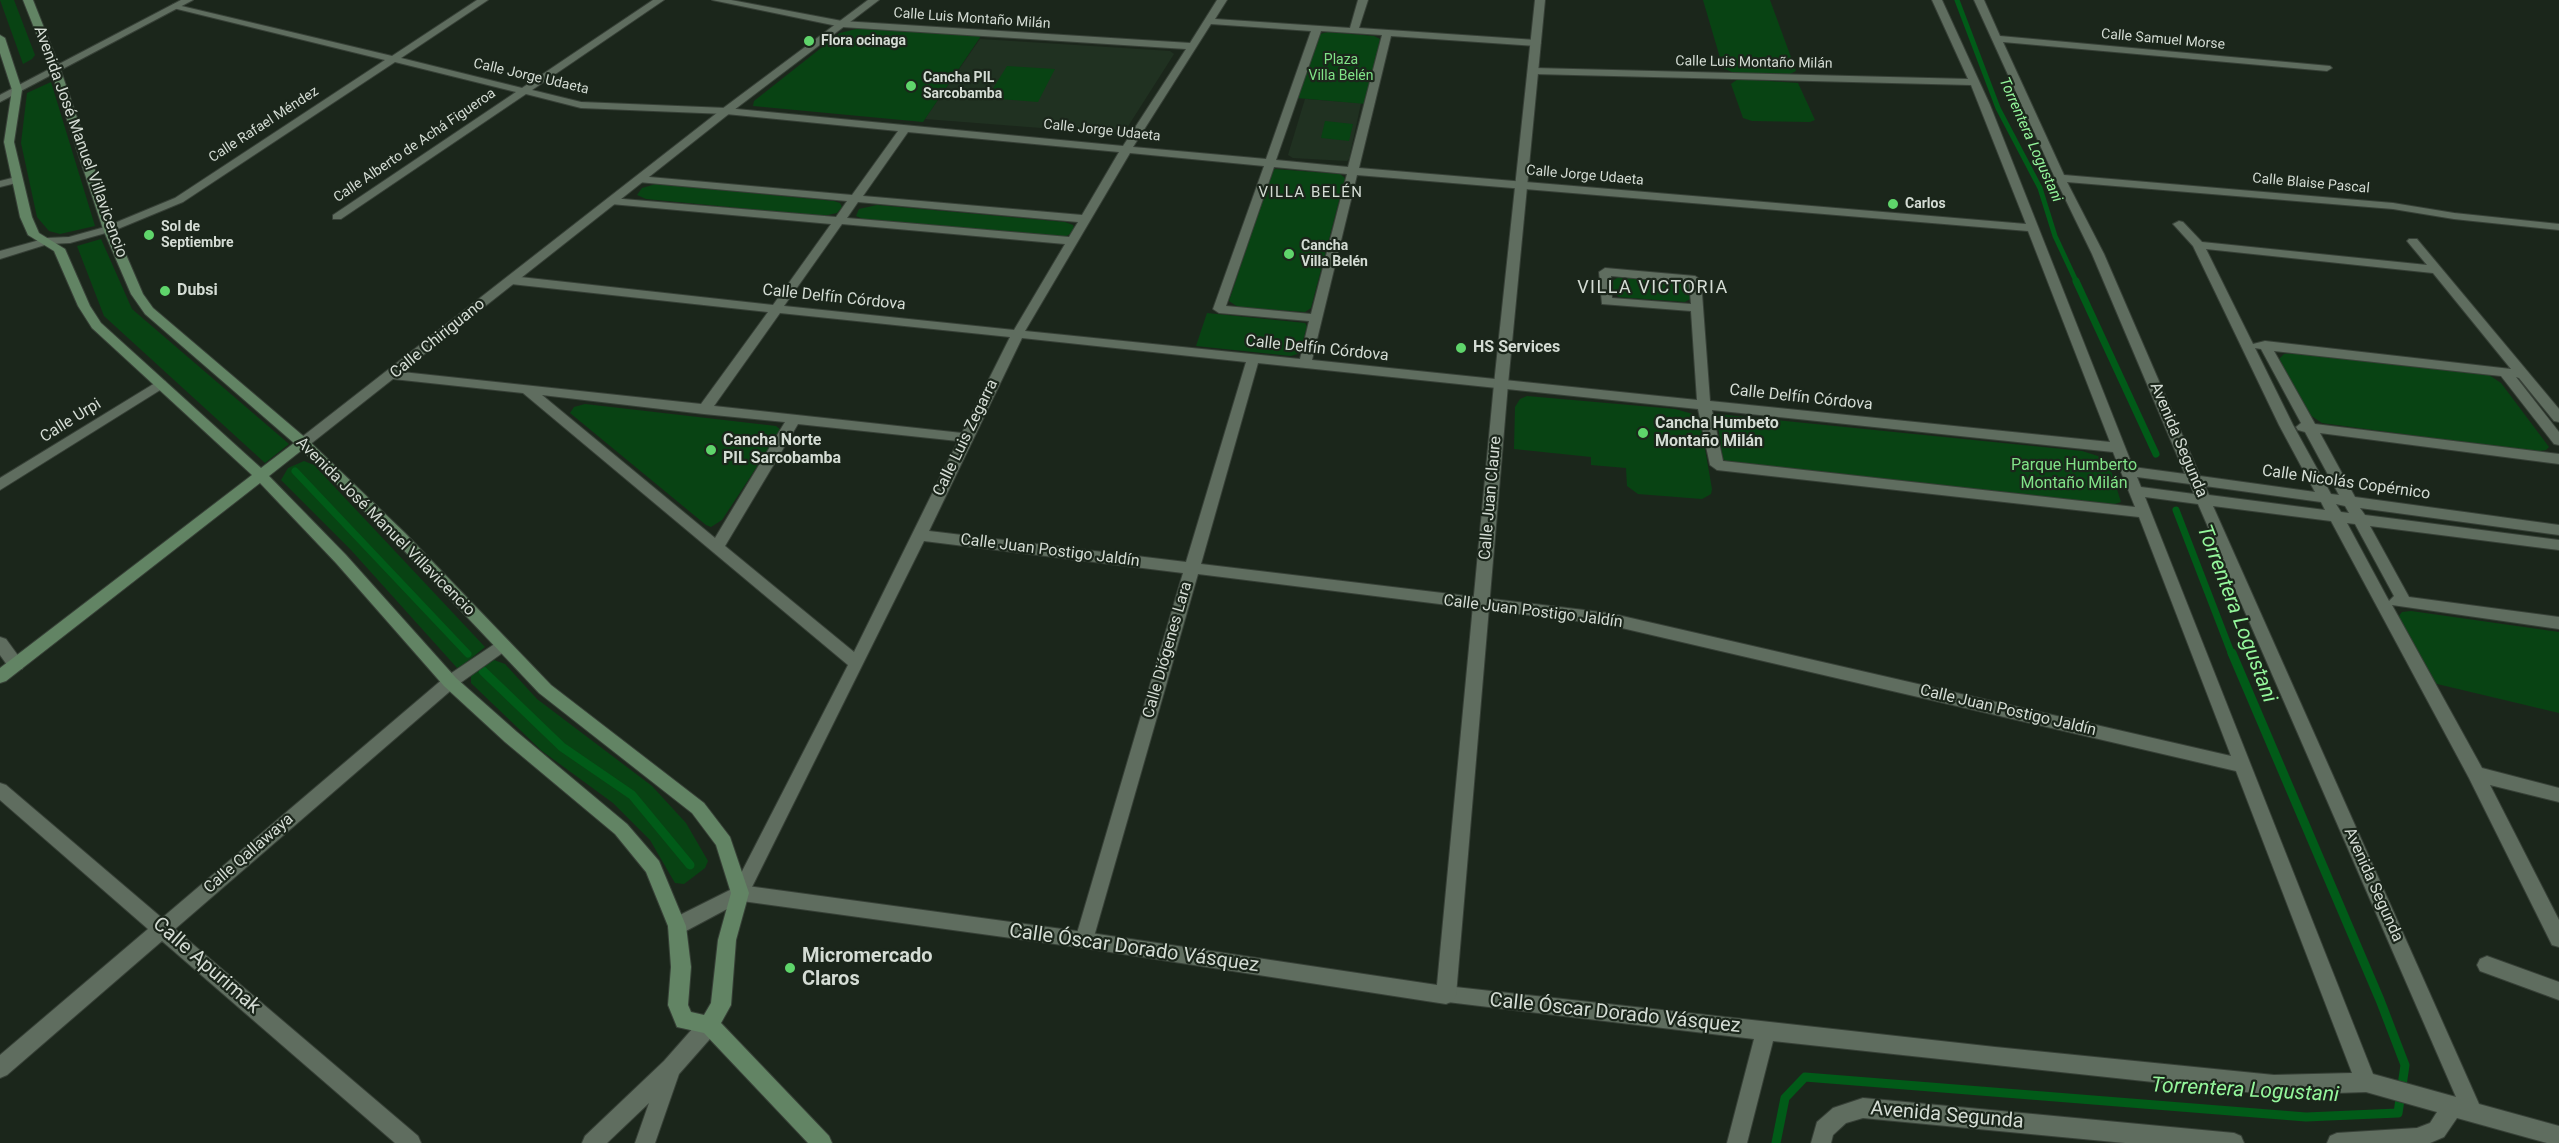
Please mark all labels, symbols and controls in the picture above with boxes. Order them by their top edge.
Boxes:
street label: Calle Luis Montaño Milán [893,5,1051,33]
street label: Avenida José Manuel Villavicencio [29,24,131,260]
street label: Calle Samuel Morse [2100,26,2226,54]
place label: Flora ocinaga [821,33,906,49]
marker: Flora ocinaga [802,34,816,48]
park label: Plaza Villa Belén [1309,52,1373,84]
street label: Calle Luis Montaño Milán [1675,53,1833,73]
street label: Calle Jorge Udaeta [472,56,590,98]
place label: Cancha PIL Sarcobamba [923,70,1002,102]
water label: Torrentera Logustani [1994,75,2066,205]
marker: Cancha PIL Sarcobamba [904,79,918,93]
street label: Calle Rafael Méndez [206,83,322,167]
street label: Calle Alberto de Achá Figueroa [331,85,499,207]
street label: Calle Jorge Udaeta [1043,116,1161,146]
street label: Calle Jorge Udaeta [1526,163,1644,189]
street label: Calle Blaise Pascal [2252,171,2370,197]
district label: VILLA BELÉN [1258,184,1364,202]
place label: Carlos [1905,196,1946,212]
marker: Carlos [1886,197,1900,211]
place label: Sol de Septiembre [161,219,234,252]
marker: Sol de Septiembre [142,228,156,242]
place label: Cancha Villa Belén [1301,238,1368,270]
marker: Cancha Villa Belén [1282,247,1296,261]
district label: VILLA VICTORIA [1577,277,1729,299]
place label: Dubsi [177,281,218,301]
street label: Calle Delfín Córdova [762,281,906,315]
marker: Dubsi [158,284,172,298]
street label: Calle Chiriguano [387,295,489,383]
street label: Calle Delfín Córdova [1245,332,1389,366]
place label: HS Services [1473,338,1560,358]
marker: HS Services [1454,341,1468,355]
street label: Calle Luis Zegarra [929,377,1003,499]
street label: Avenida Segunda [2145,380,2211,500]
street label: Calle Delfín Córdova [1729,381,1873,415]
street label: Calle Urpi [37,395,105,447]
place label: Cancha Humbeto Montaño Milán [1655,414,1779,452]
marker: Cancha Humbeto Montaño Milán [1636,426,1650,440]
place label: Cancha Norte PIL Sarcobamba [723,431,841,469]
street label: Avenida José Manuel Villavicencio [292,434,478,620]
street label: Calle Juan Claure [1476,435,1506,561]
marker: Cancha Norte PIL Sarcobamba [704,443,718,457]
park label: Parque Humberto Montaño Milán [2011,456,2137,494]
street label: Calle Nicolás Copérnico [2261,462,2431,504]
water label: Torrentera Logustani [2190,522,2282,706]
street label: Calle Juan Postigo Jaldín [959,530,1141,572]
street label: Calle Diógenes Lara [1139,580,1197,720]
street label: Calle Juan Postigo Jaldín [1442,591,1624,633]
street label: Calle Juan Postigo Jaldín [1918,681,2098,741]
street label: Calle Qallawaya [200,810,298,898]
street label: Avenida Segunda [2339,825,2407,945]
street label: Calle Apurimak [147,913,265,1019]
street label: Calle Óscar Dorado Vásquez [1007,920,1261,978]
place label: Micromercado Claros [802,945,932,992]
marker: Micromercado Claros [783,961,797,975]
street label: Calle Óscar Dorado Vásquez [1488,989,1742,1039]
water label: Torrentera Logustani [2150,1073,2340,1109]
street label: Avenida Segunda [1869,1097,2025,1135]

